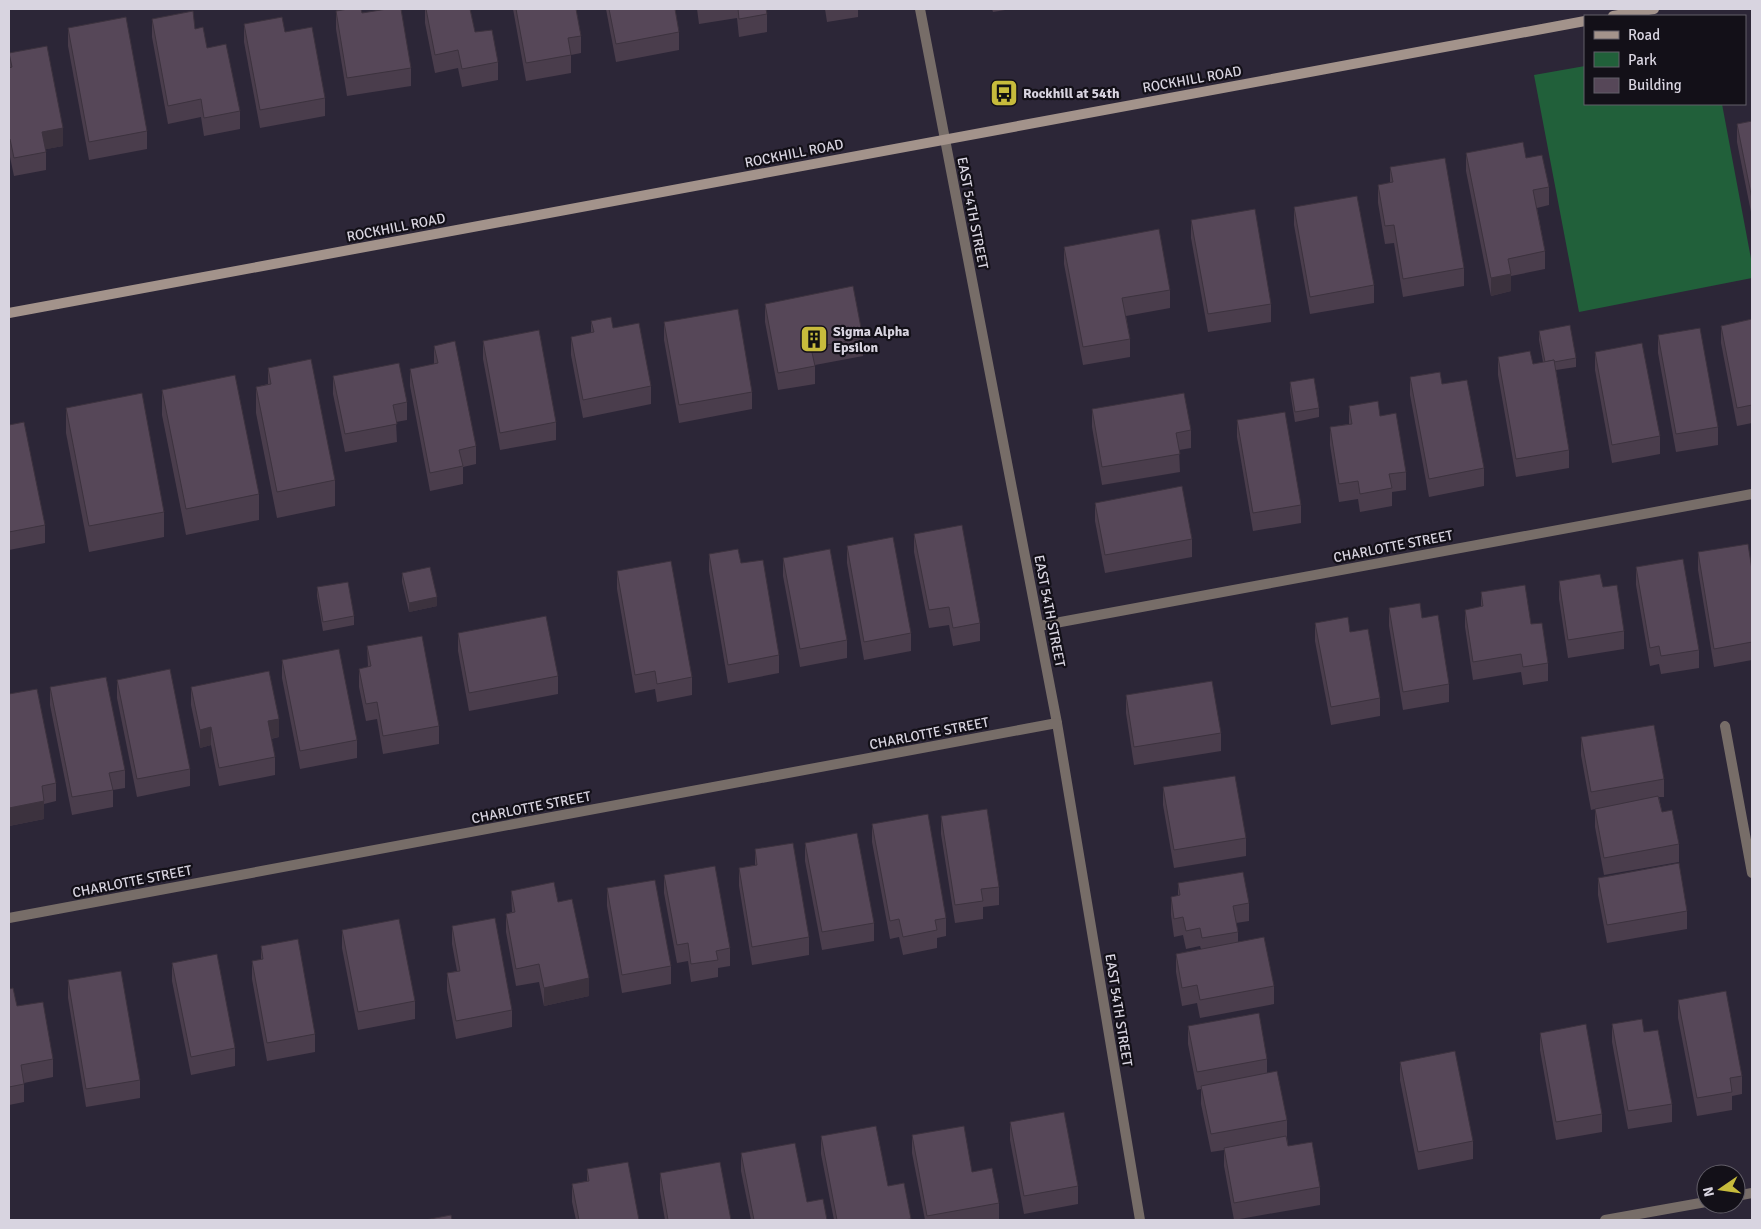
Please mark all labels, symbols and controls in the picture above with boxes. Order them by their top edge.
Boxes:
legend [1584,15,1746,105]
text: Road [1628,26,1660,44]
text: Park [1628,51,1657,69]
street label: ROCKHILL ROAD [1141,62,1243,97]
text: Building [1628,76,1682,94]
bus stop icon: Rockhill at 54th [989,78,1019,108]
place label: Rockhill at 54th [1023,85,1120,102]
street label: ROCKHILL ROAD [743,136,845,171]
street label: EAST 54TH STREET [953,156,992,271]
street label: ROCKHILL ROAD [345,210,447,245]
place label: Sigma Alpha Epsilon [833,323,910,356]
building icon: Sigma Alpha Epsilon [799,324,829,354]
street label: CHARLOTTE STREET [1332,527,1454,566]
street label: EAST 54TH STREET [1030,554,1069,669]
street label: CHARLOTTE STREET [868,714,990,753]
street label: CHARLOTTE STREET [470,788,592,827]
street label: CHARLOTTE STREET [71,862,193,901]
street label: EAST 54TH STREET [1101,953,1136,1068]
north arrow [1696,1164,1746,1214]
text: N [1699,1185,1718,1198]

